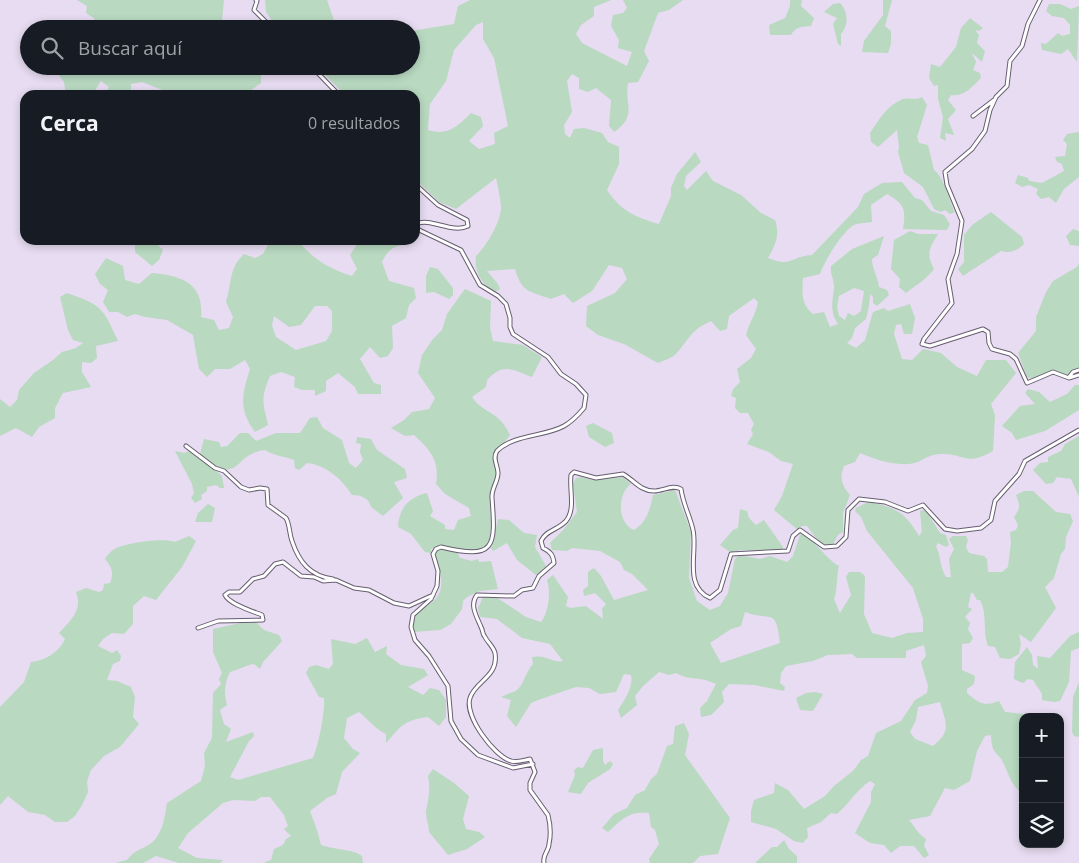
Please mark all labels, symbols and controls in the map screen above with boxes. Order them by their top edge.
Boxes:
search box [20,20,420,75]
icon: search [38,34,66,62]
text: Buscar aquí [78,35,182,61]
text: Cerca [40,109,99,137]
text: 0 resultados [308,112,400,134]
map controls [1019,713,1064,848]
button: + [1019,713,1064,758]
button: − [1019,758,1064,803]
button: layers [1019,803,1064,848]

